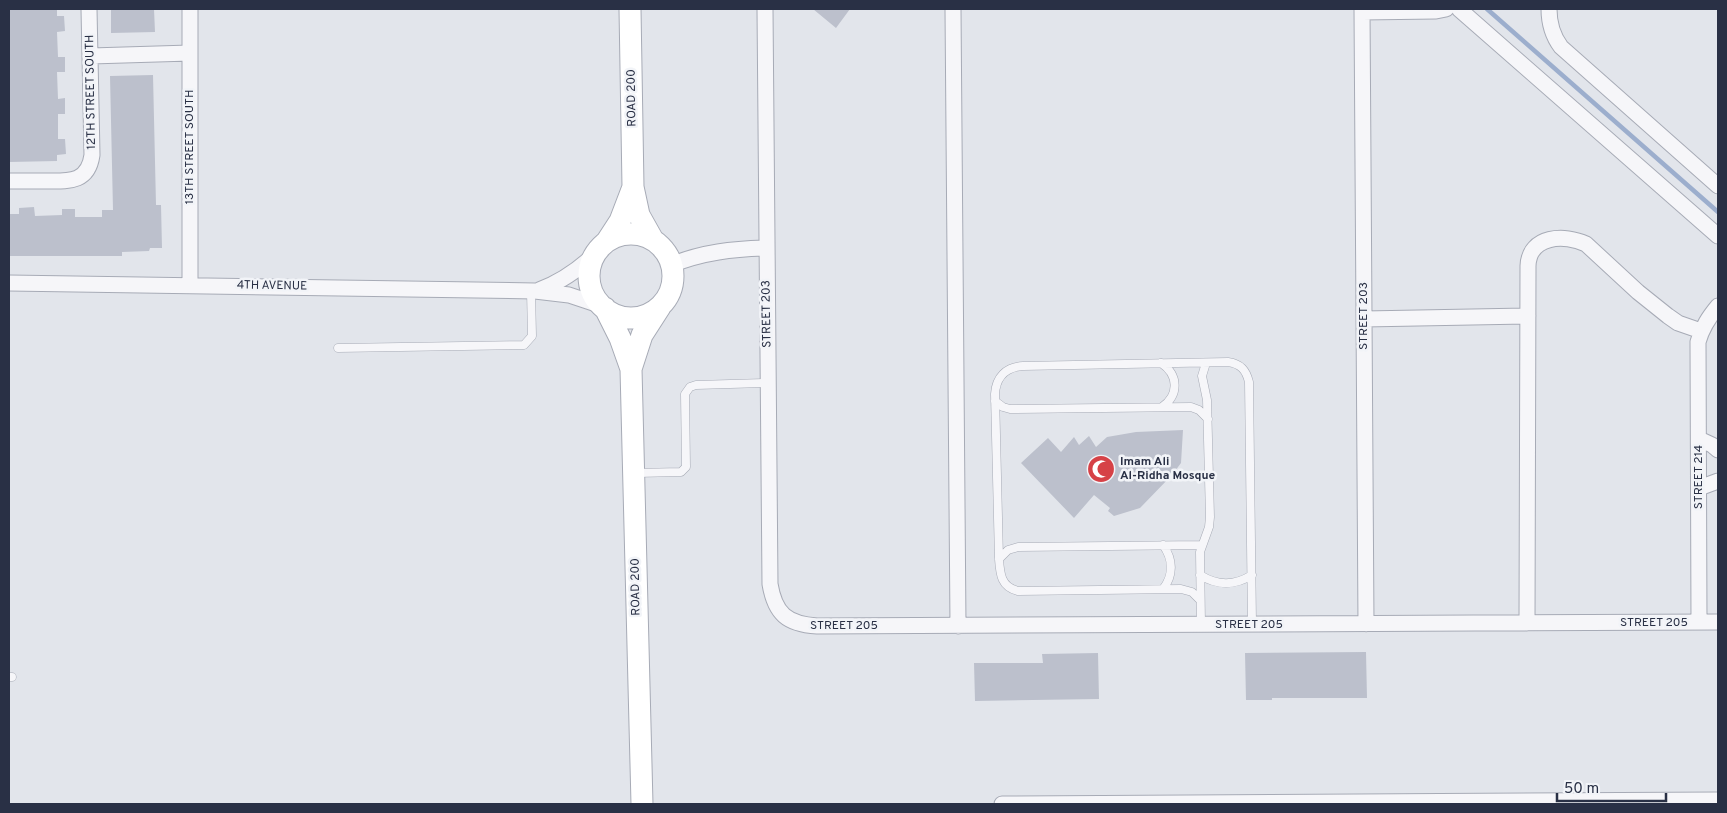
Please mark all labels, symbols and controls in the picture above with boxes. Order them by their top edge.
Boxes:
street label: 12TH STREET SOUTH [82,34,100,150]
street label: ROAD 200 [623,69,641,127]
street label: 13TH STREET SOUTH [182,90,198,204]
street label: 4TH AVENUE [237,277,307,295]
street label: STREET 203 [758,280,776,348]
street label: STREET 203 [1356,282,1372,350]
street label: STREET 214 [1691,445,1707,509]
mosque icon: Imam Ali Al-Ridha Mosque [1086,454,1116,484]
place label: Imam Ali Al-Ridha Mosque [1120,454,1216,484]
street label: ROAD 200 [627,558,645,616]
street label: STREET 205 [1620,615,1688,631]
street label: STREET 205 [1215,617,1283,633]
street label: STREET 205 [810,618,878,634]
scale bar [1557,770,1666,802]
text: 50 m [1564,780,1599,799]

